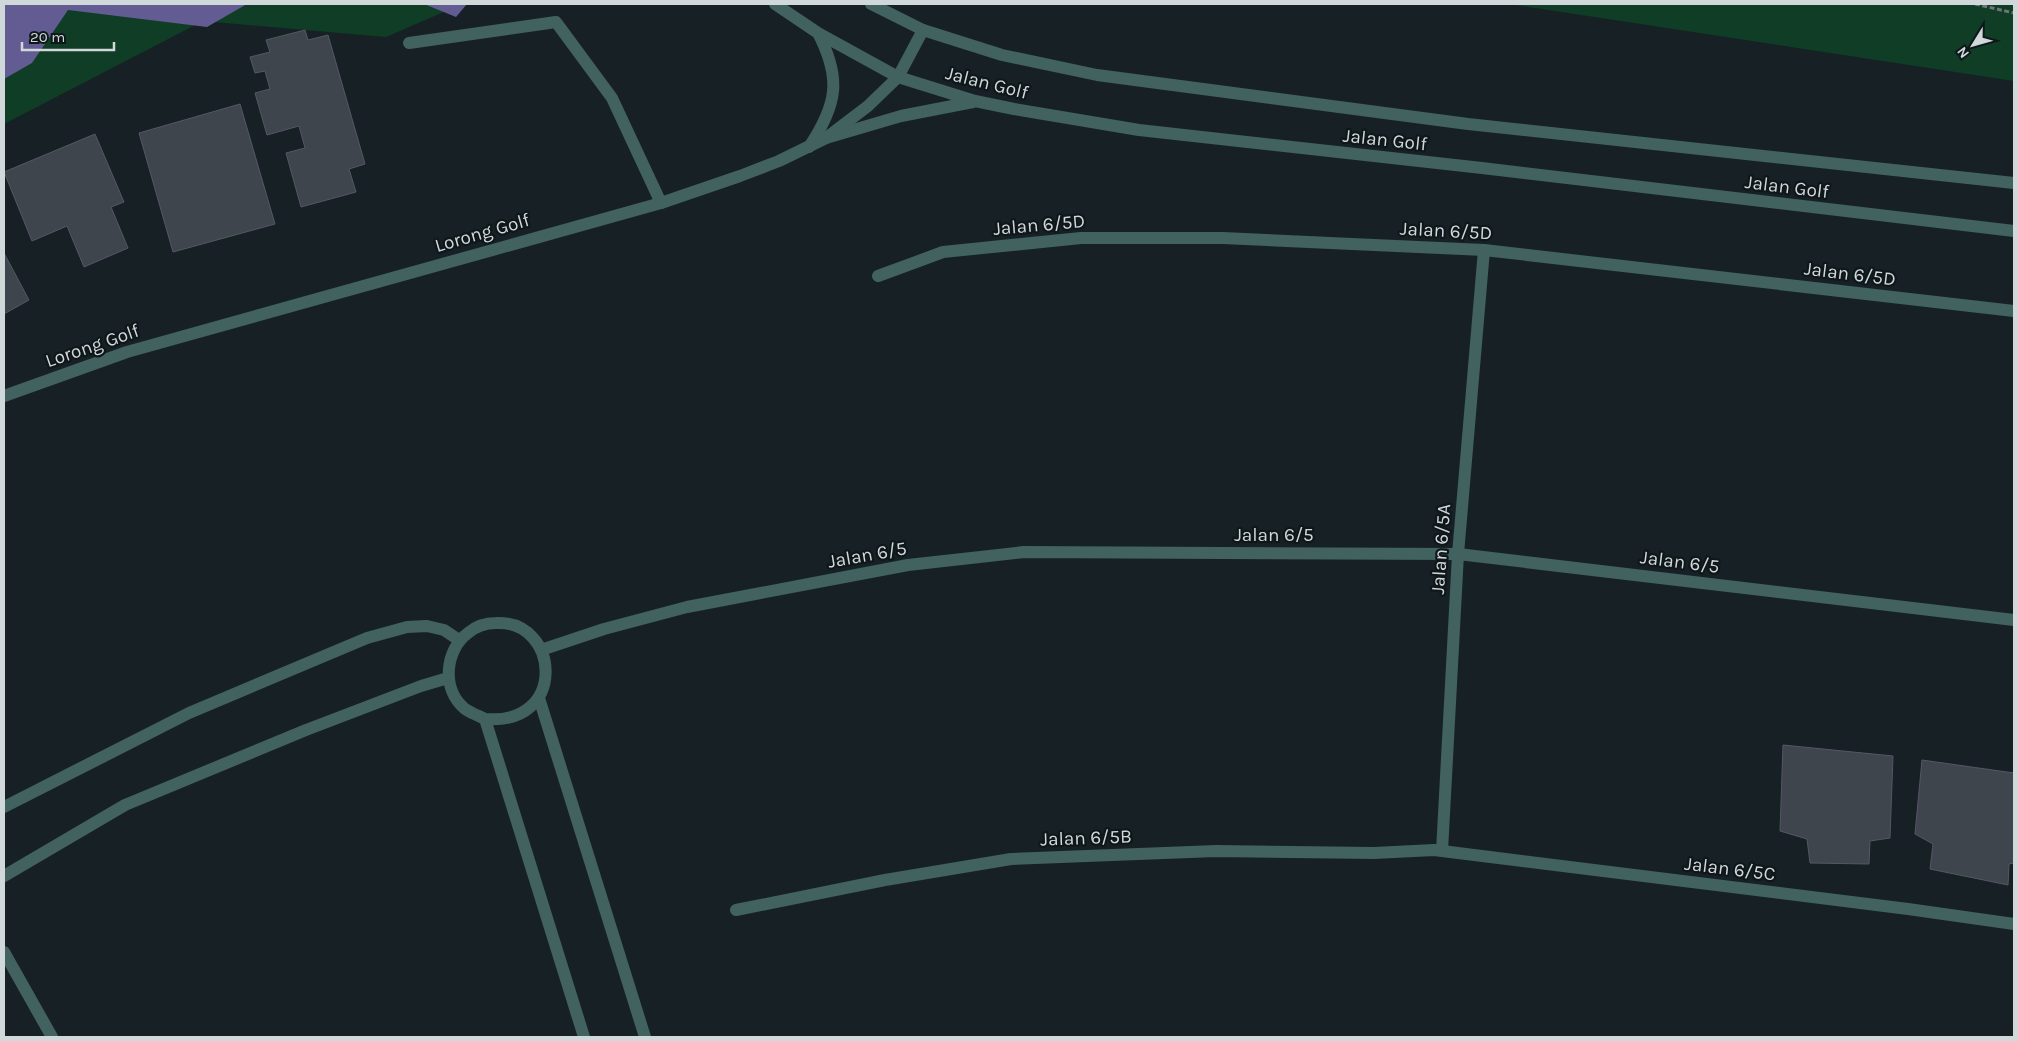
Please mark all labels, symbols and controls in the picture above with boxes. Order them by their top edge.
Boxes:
scale bar [22,20,115,52]
north arrow [1948,20,1998,70]
text: 20 m [30,28,65,46]
text: N [1953,43,1973,62]
street label: Jalan Golf [943,62,1031,104]
street label: Jalan Golf [1342,125,1428,155]
street label: Jalan Golf [1744,171,1831,203]
street label: Lorong Golf [432,209,533,257]
street label: Jalan 6/5D [992,210,1086,240]
street label: Jalan 6/5D [1399,218,1493,244]
street label: Jalan 6/5D [1803,257,1897,291]
street label: Lorong Golf [43,319,143,372]
street label: Jalan 6/5A [1427,503,1455,595]
street label: Jalan 6/5 [1234,524,1314,546]
street label: Jalan 6/5 [826,537,908,573]
street label: Jalan 6/5 [1639,546,1721,578]
street label: Jalan 6/5B [1040,825,1132,851]
street label: Jalan 6/5C [1683,853,1777,885]

